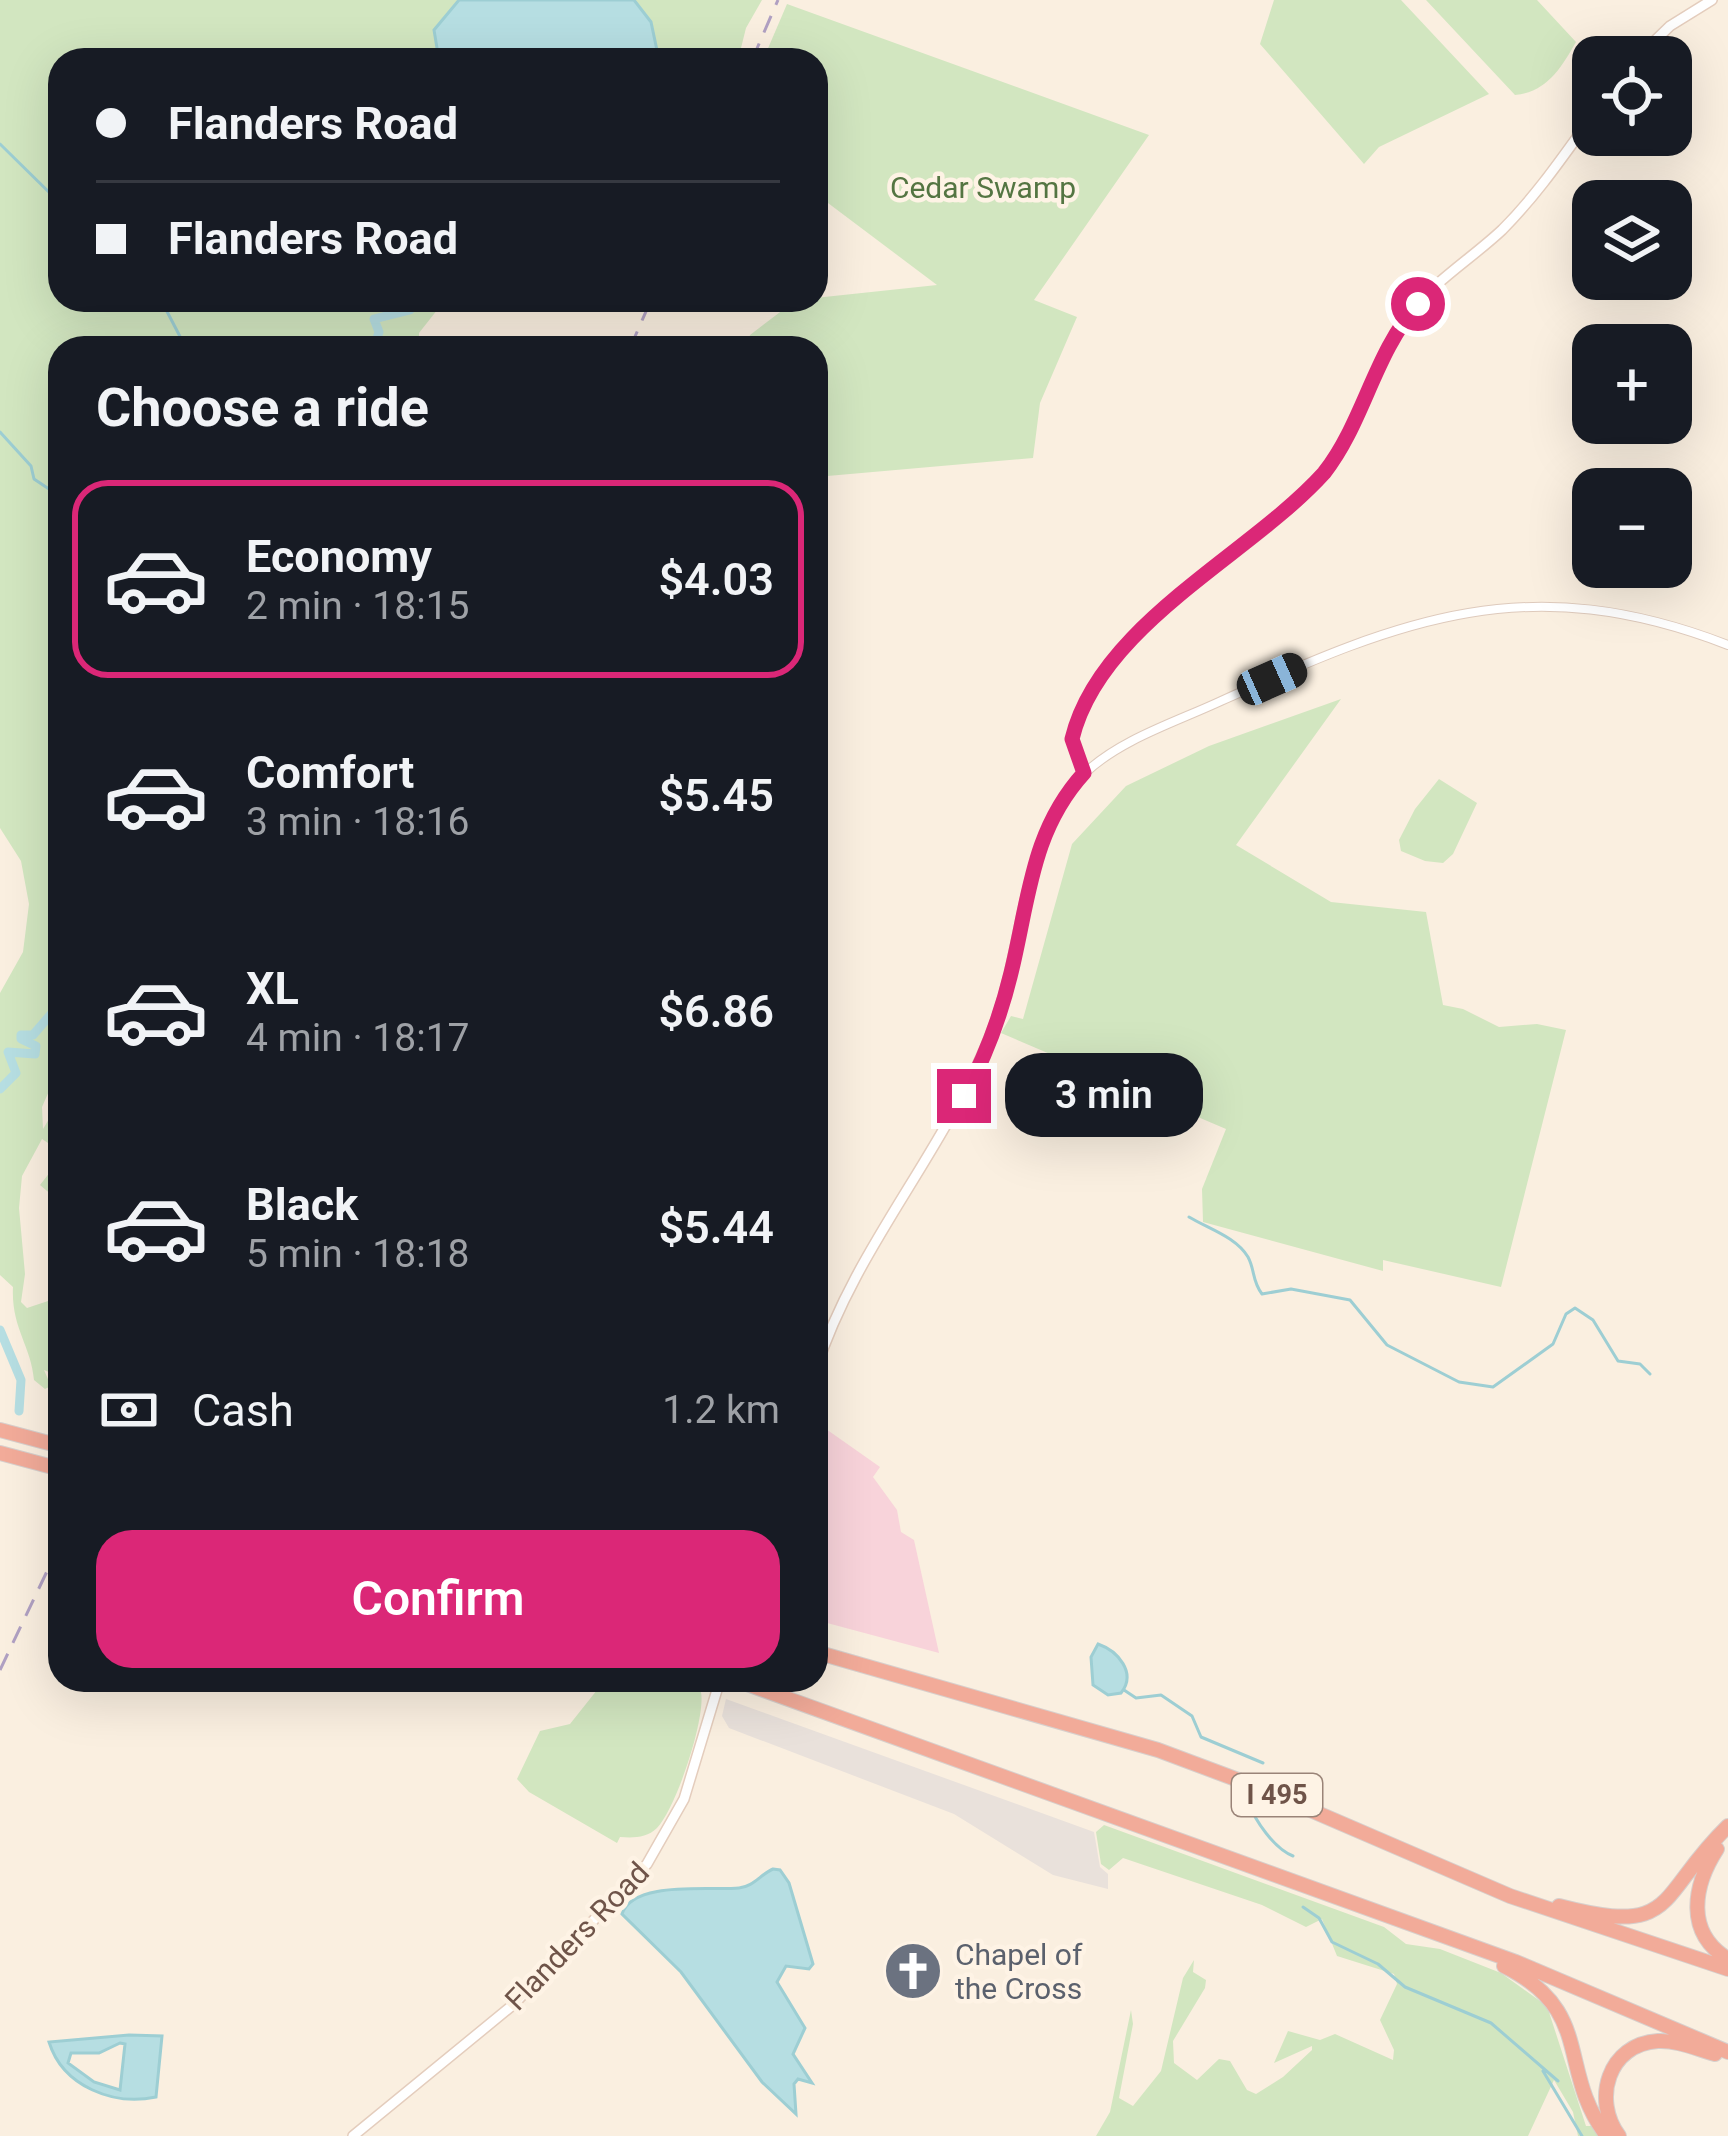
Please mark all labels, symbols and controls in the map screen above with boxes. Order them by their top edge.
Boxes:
map controls [1572,36,1692,588]
button: locate [1572,36,1692,156]
text: Flanders Road [168,97,458,150]
park label: Cedar Swamp [890,170,1076,205]
button: layers [1572,180,1692,300]
text: Flanders Road [168,212,458,265]
route start [1391,277,1445,331]
button: + [1572,324,1692,444]
text: Choose a ride [96,376,429,439]
button: − [1572,468,1692,588]
icon: car [102,525,210,633]
text: Economy [246,530,432,583]
text: $4.03 [658,553,774,606]
text: 2 min · 18:15 [246,583,469,629]
car [1232,648,1312,710]
icon: car [102,741,210,849]
text: Comfort [246,746,414,799]
text: $5.45 [658,769,774,822]
text: 3 min · 18:16 [246,799,469,845]
icon: car [102,957,210,1065]
text: XL [246,962,299,1015]
text: $6.86 [658,985,774,1038]
text: 4 min · 18:17 [246,1015,469,1061]
callout: 3 min [1006,1054,1204,1138]
route end [937,1069,991,1123]
text: 3 min [1055,1072,1153,1118]
icon: car [102,1173,210,1281]
text: Black [246,1178,358,1231]
text: $5.44 [658,1201,774,1254]
text: 5 min · 18:18 [246,1231,469,1277]
icon: cash [96,1377,162,1443]
text: Cash [192,1384,294,1437]
text: 1.2 km [662,1387,780,1433]
button: Confirm [96,1530,780,1668]
road number: I 495 [1232,1774,1322,1816]
street label: Flanders Road [498,1855,656,2017]
place label: Chapel of the Cross [955,1937,1083,2006]
church icon: Chapel of the Cross [882,1940,944,2002]

